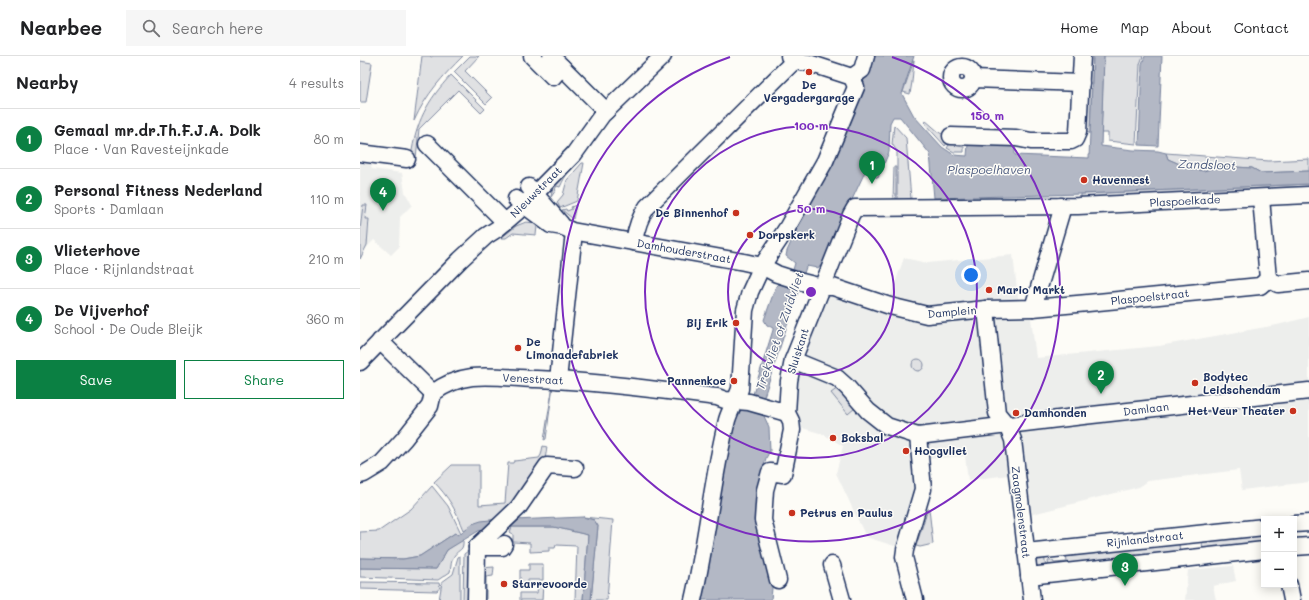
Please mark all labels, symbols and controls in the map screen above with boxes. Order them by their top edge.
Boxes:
search box [126,10,406,46]
text: Nearbee [20,15,102,40]
icon: search [140,17,162,39]
text: Search here [172,18,263,38]
text: Home [1060,18,1098,37]
text: Map [1120,18,1149,37]
text: About [1171,18,1212,37]
text: Contact [1234,18,1289,37]
marker: De Vergadergarage [804,67,814,77]
text: Nearby [16,71,78,93]
text: 4 results [289,74,344,91]
place label: De Vergadergarage [763,77,855,105]
text: 150 m [970,107,1004,123]
text: 100 m [794,117,828,133]
text: Gemaal mr.dr.Th.F.J.A. Dolk [54,120,261,140]
text: 1 [26,130,32,147]
text: 80 m [314,130,344,147]
text: Place · Van Ravesteijnkade [54,140,229,157]
pin: 1 [859,151,885,184]
water label: Zandsloot [1178,155,1236,173]
water label: Plaspoelhaven [947,161,1031,177]
street label: Nieuwstraat [507,163,565,221]
place label: Havennest [1092,172,1150,187]
marker: Havennest [1079,175,1089,185]
pin: 4 [370,178,396,211]
text: Personal Fitness Nederland [54,180,262,200]
text: 2 [25,190,33,207]
text: 110 m [310,190,344,207]
street label: Plaspoelkade [1149,191,1221,210]
text: Sports · Damlaan [54,200,164,217]
text: 50 m [797,200,825,216]
place label: De Binnenhof [655,205,728,220]
marker: De Binnenhof [731,208,741,218]
place label: Dorpskerk [758,227,815,242]
marker: Dorpskerk [745,230,755,240]
street label: Damhouderstraat [636,235,733,266]
text: Vlieterhove [54,240,140,260]
text: 3 [25,250,33,267]
text: 210 m [308,250,344,267]
text: Place · Rijnlandstraat [54,260,194,277]
your location [961,265,981,285]
water label: Trekvliet of Zuidvliet [751,270,807,392]
place label: Mario Markt [997,282,1065,297]
centre of rings [804,285,818,299]
marker: Mario Markt [984,285,994,295]
street label: Plaspoelstraat [1110,285,1190,308]
text: De Vijverhof [54,300,149,320]
street label: Damplein [927,302,977,321]
text: 4 [25,310,33,327]
text: 360 m [306,310,344,327]
place label: Bij Erik [686,315,728,330]
marker: Bij Erik [731,318,741,328]
text: School · De Oude Bleijk [54,320,203,337]
street label: Sluiskant [783,326,812,376]
place label: De Limonadefabriek [526,334,619,362]
marker: De Limonadefabriek [513,343,523,353]
button: Save [16,360,176,399]
button: Share [184,360,344,399]
pin: 2 [1088,361,1114,394]
street label: Venestraat [502,369,564,388]
place label: Bodytec Leidschendam [1203,369,1281,397]
place label: Pannenkoe [667,373,726,388]
marker: Pannenkoe [729,376,739,386]
marker: Bodytec Leidschendam [1190,378,1200,388]
street label: Damlaan [1122,398,1170,419]
place label: Het Veur Theater [1188,403,1285,418]
place label: Damhonden [1024,405,1087,420]
marker: Het Veur Theater [1288,406,1298,416]
marker: Damhonden [1011,408,1021,418]
place label: Boksbal [841,430,883,445]
marker: Boksbal [828,433,838,443]
place label: Hoogvliet [914,443,967,458]
marker: Hoogvliet [901,446,911,456]
street label: Zaagmolenstraat [1008,465,1035,559]
place label: Petrus en Paulus [800,505,893,520]
marker: Petrus en Paulus [787,508,797,518]
map controls [1261,516,1297,588]
button: + [1261,516,1297,552]
street label: Rijnlandstraat [1106,527,1184,550]
button: − [1261,552,1297,588]
pin: 3 [1112,553,1138,586]
place label: Starrevoorde [512,576,588,591]
marker: Starrevoorde [499,579,509,589]

